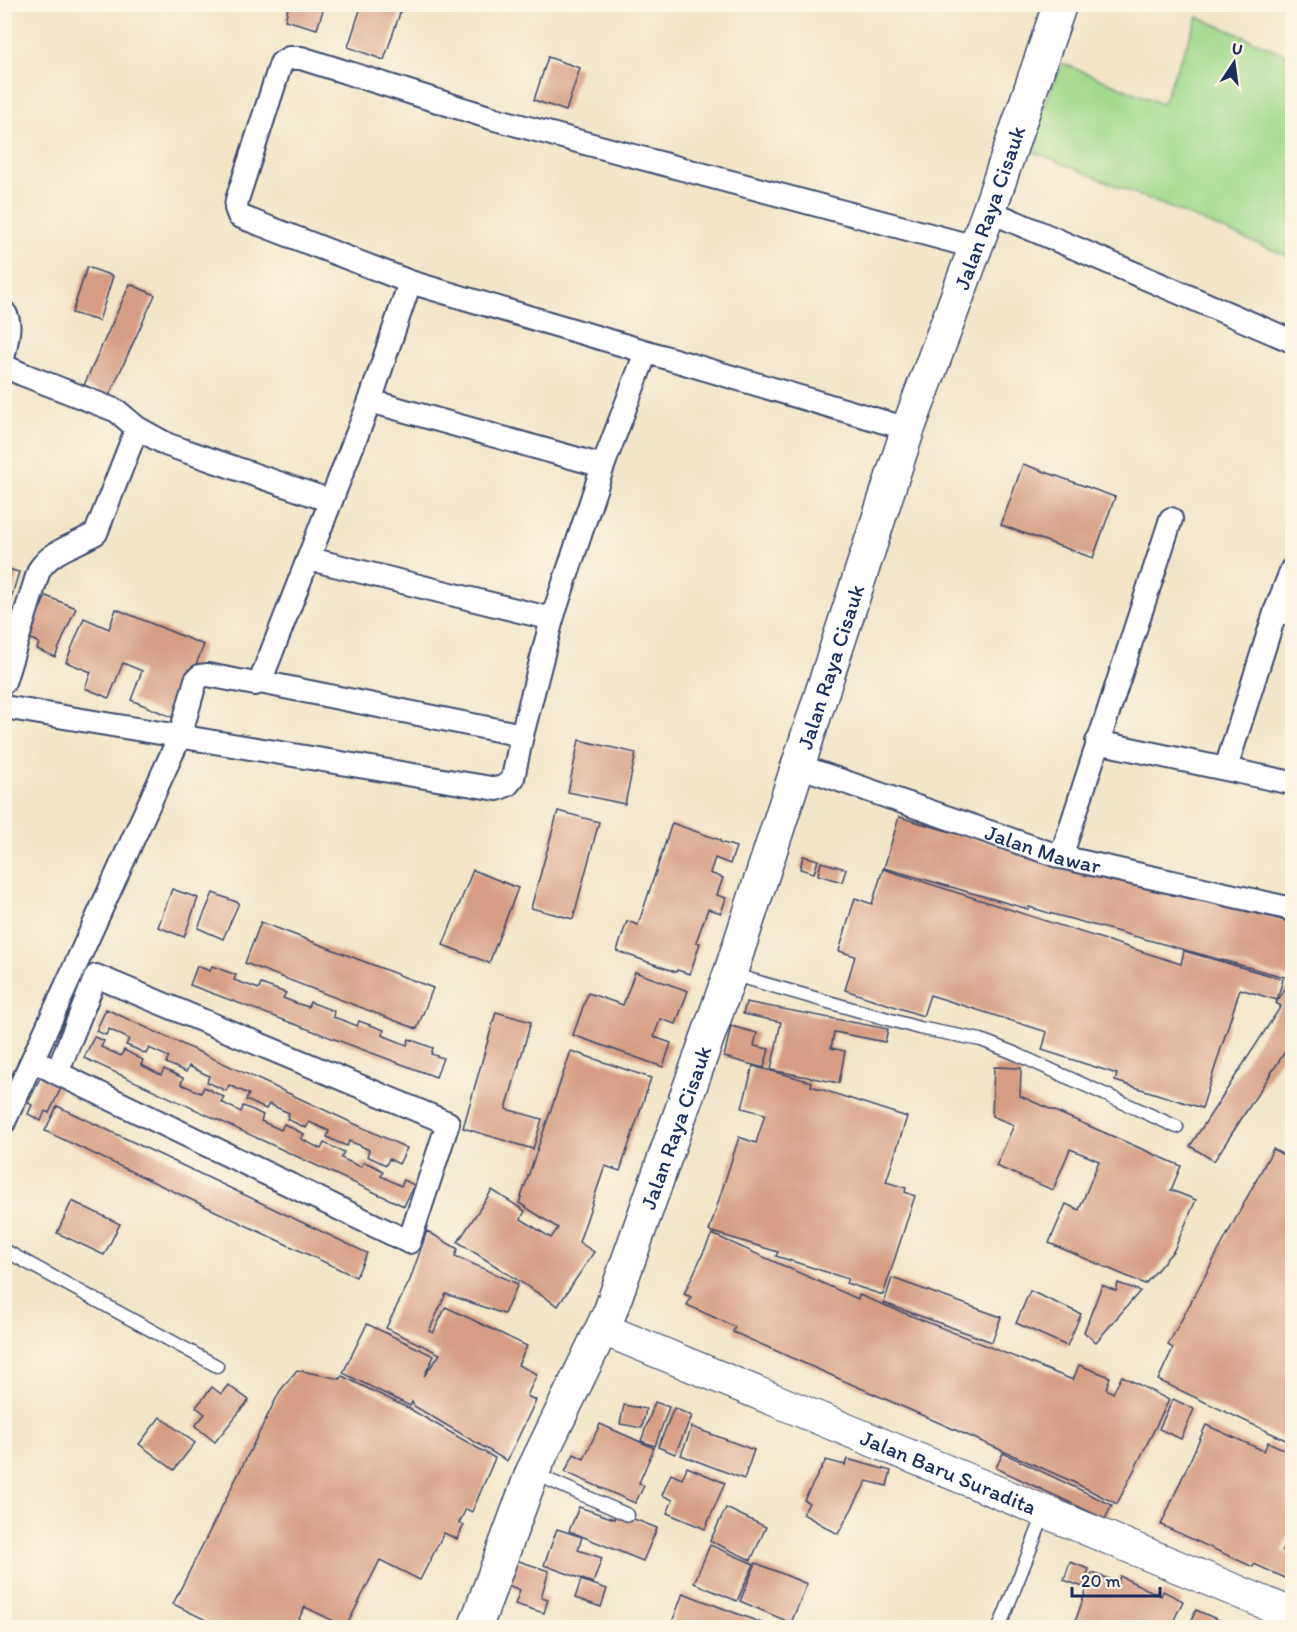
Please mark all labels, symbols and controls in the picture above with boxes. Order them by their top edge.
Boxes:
north arrow [1204,33,1264,93]
text: U [1230,38,1245,59]
street label: Jalan Raya Cisauk [948,122,1031,293]
street label: Jalan Raya Cisauk [791,581,870,753]
street label: Jalan Mawar [982,819,1104,880]
street label: Jalan Raya Cisauk [635,1042,717,1213]
street label: Jalan Baru Suradita [856,1424,1040,1521]
scale bar [1072,1560,1160,1598]
text: 20 m [1081,1570,1121,1592]

